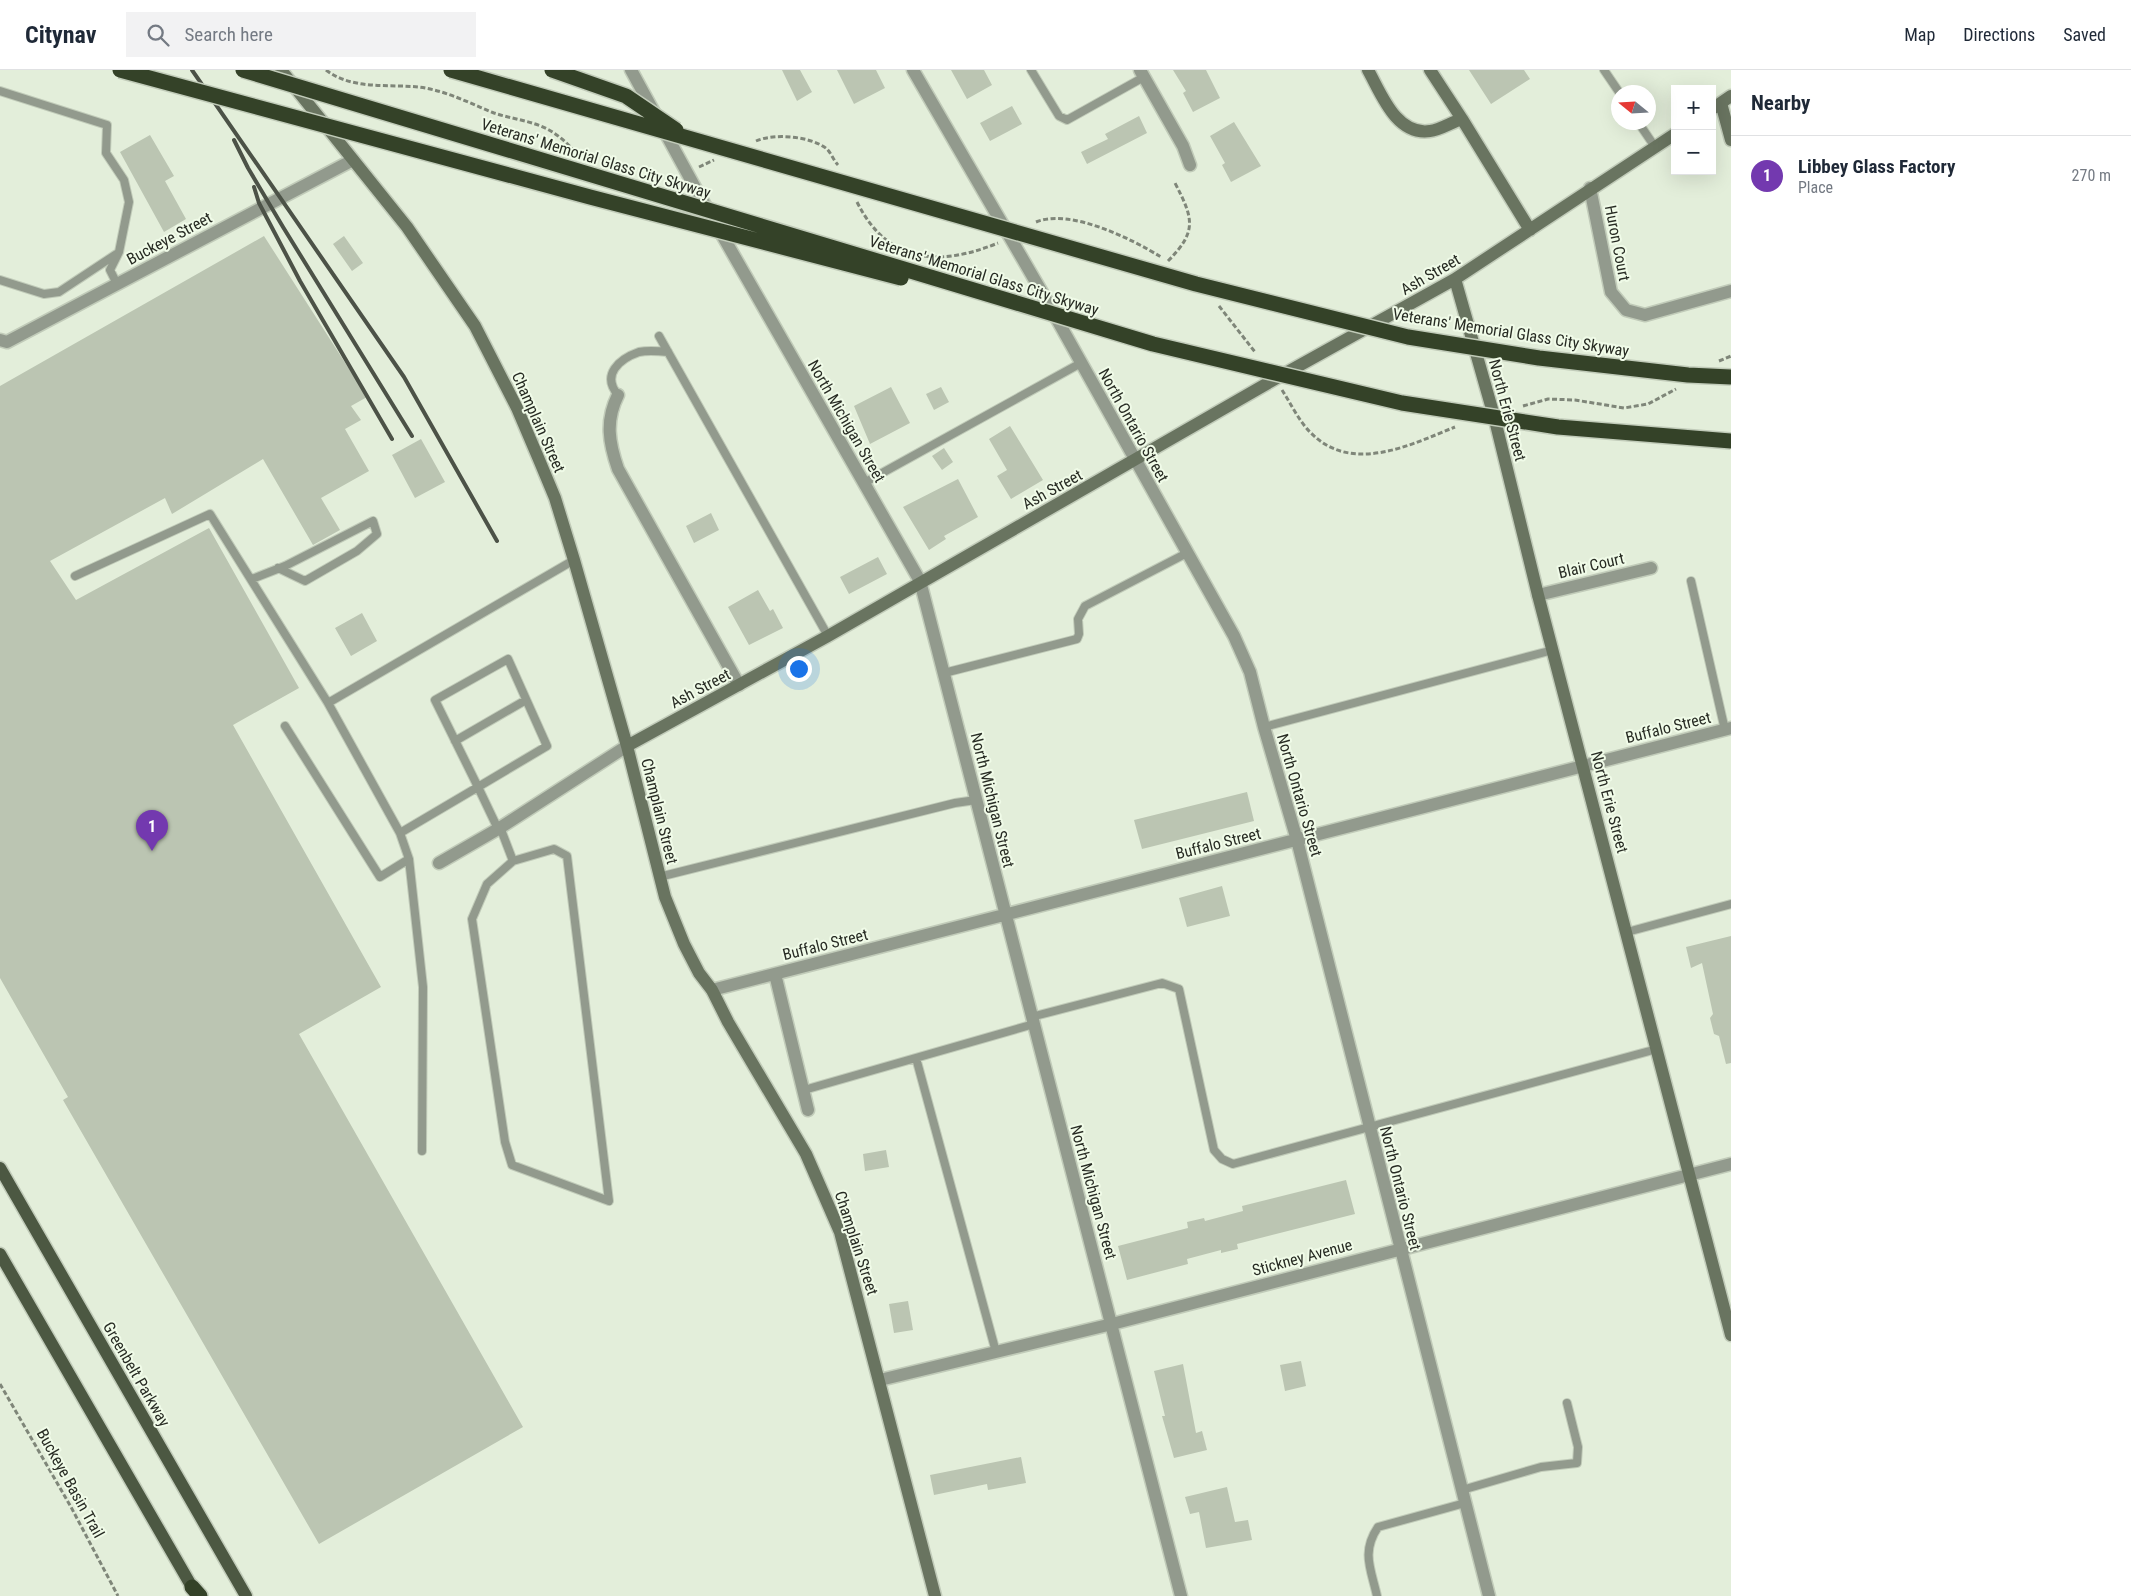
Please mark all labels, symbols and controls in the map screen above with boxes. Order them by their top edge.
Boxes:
search box [126,12,476,57]
text: Citynav [25,21,96,49]
icon: search [144,21,172,49]
text: Search here [184,23,273,46]
text: Map [1904,24,1935,45]
text: Directions [1963,24,2035,45]
text: Saved [2063,24,2106,45]
north arrow [1611,85,1656,130]
map controls [1671,85,1716,175]
button: + [1671,85,1716,130]
text: Nearby [1751,91,1810,115]
street label: Veterans' Memorial Glass City Skyway [479,114,713,203]
button: − [1671,130,1716,175]
text: Libbey Glass Factory [1798,155,1955,178]
text: 1 [1763,166,1771,185]
text: 270 m [2072,166,2111,185]
text: Place [1798,178,1833,197]
street label: Huron Court [1601,204,1634,283]
street label: Buckeye Street [123,208,215,269]
street label: Veterans' Memorial Glass City Skyway [867,231,1101,320]
street label: Ash Street [1397,250,1464,299]
street label: Veterans' Memorial Glass City Skyway [1391,304,1631,361]
street label: North Michigan Street [804,357,890,486]
street label: North Erie Street [1485,357,1530,463]
street label: North Ontario Street [1095,365,1173,486]
street label: Champlain Street [508,369,569,476]
street label: Ash Street [1019,465,1086,514]
street label: Blair Court [1556,549,1626,582]
your location [786,656,812,682]
street label: Ash Street [667,665,734,712]
street label: Buffalo Street [1624,708,1713,747]
street label: North Michigan Street [967,731,1019,870]
street label: North Ontario Street [1273,732,1326,859]
street label: North Erie Street [1587,749,1632,855]
street label: Champlain Street [637,756,682,866]
pin: 1 [136,810,168,851]
street label: Buffalo Street [1174,824,1263,863]
street label: Buffalo Street [781,925,870,964]
street label: North Michigan Street [1066,1123,1121,1262]
street label: North Ontario Street [1376,1124,1425,1252]
street label: Champlain Street [831,1189,882,1298]
street label: Stickney Avenue [1250,1235,1354,1280]
street label: Greenbelt Parkway [99,1319,174,1430]
street label: Buckeye Basin Trail [33,1425,108,1541]

